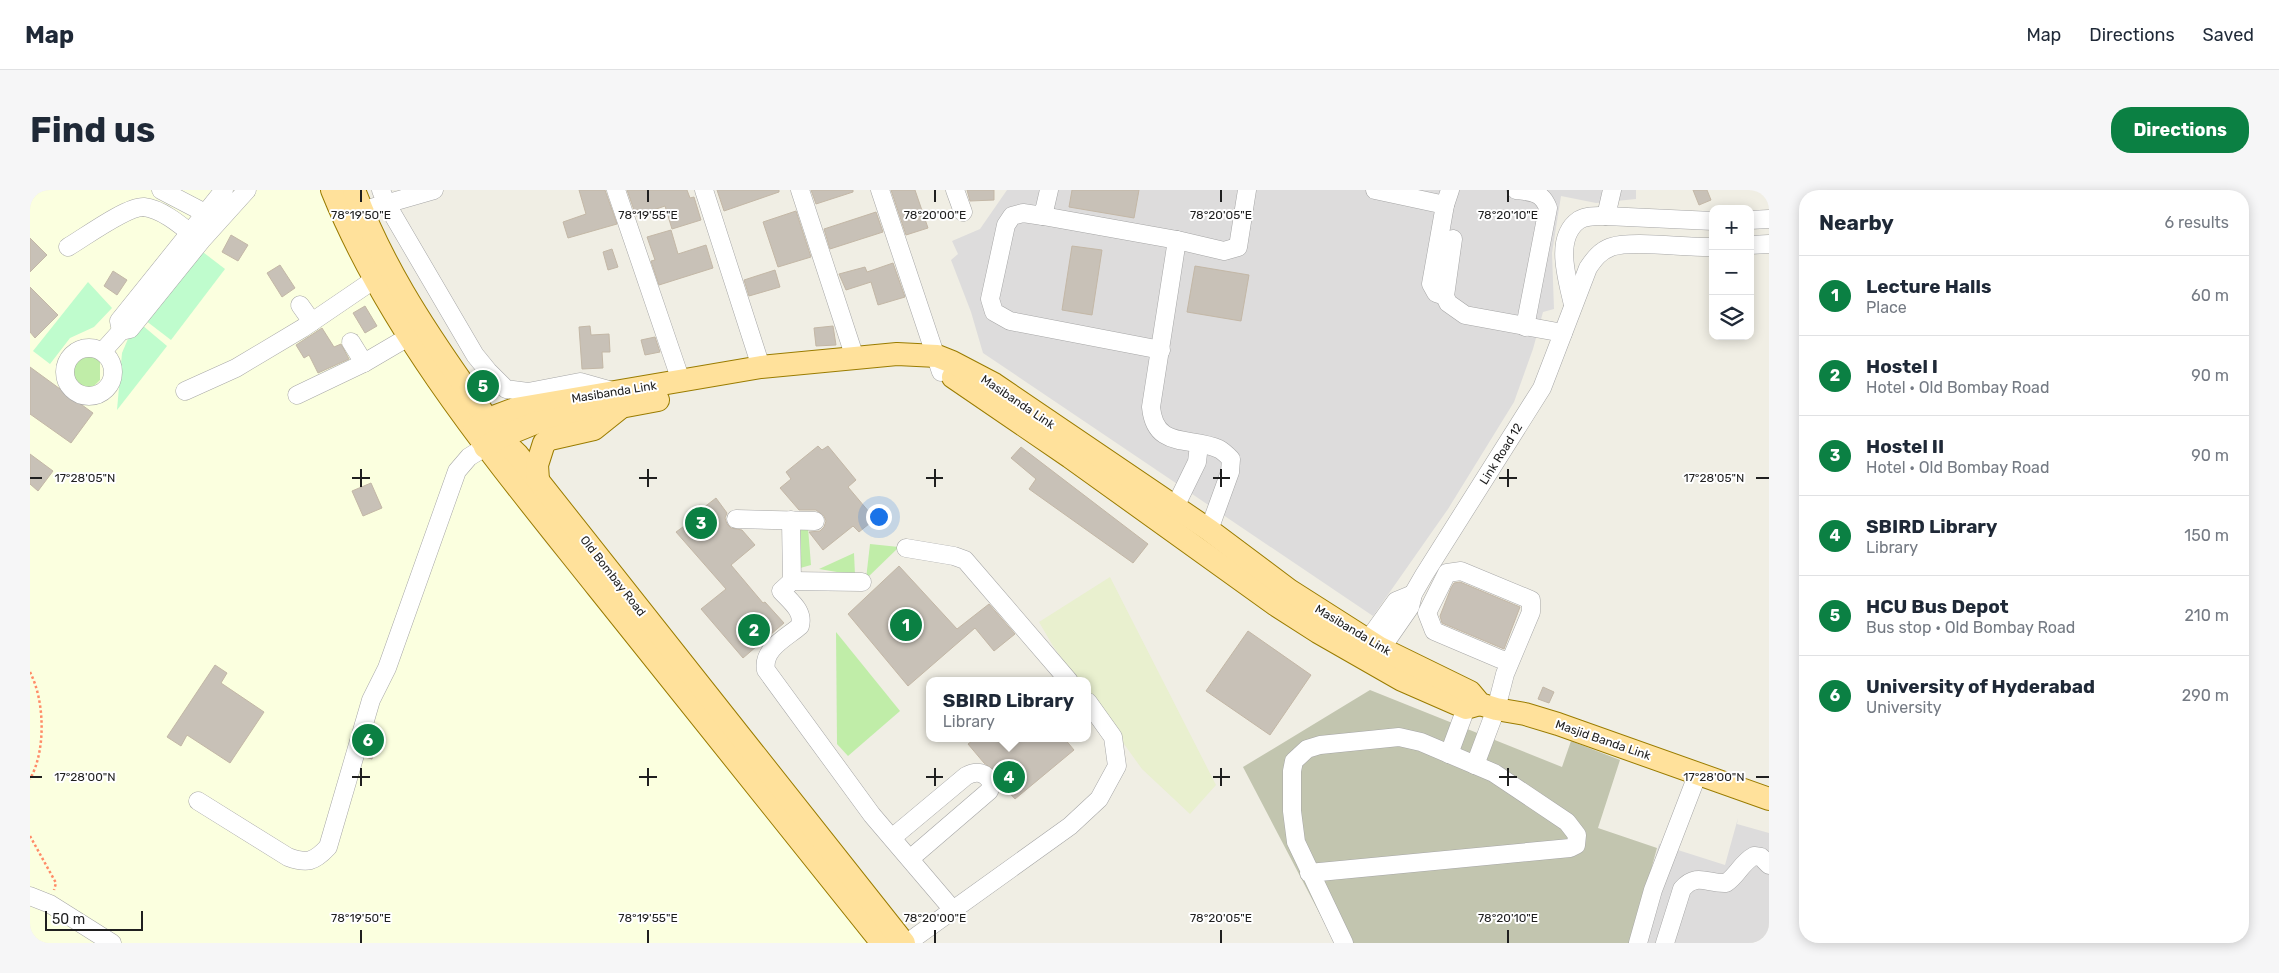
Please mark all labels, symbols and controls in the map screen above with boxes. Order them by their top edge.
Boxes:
text: Map [25,21,74,49]
text: Map [2026,24,2061,46]
text: Directions [2089,24,2175,46]
text: Saved [2203,24,2254,46]
button: Directions [2111,107,2249,153]
text: Find us [30,109,155,151]
map controls [1709,205,1754,340]
button: + [1709,205,1754,250]
text: 78°19'50"E [331,208,391,222]
text: 78°19'55"E [618,208,678,222]
text: 78°20'00"E [904,208,966,222]
text: 78°20'05"E [1190,208,1252,222]
text: 78°20'10"E [1478,208,1538,222]
text: Nearby [1819,210,1894,235]
text: 6 results [2164,213,2229,232]
button: − [1709,250,1754,295]
text: Lecture Halls [1866,275,1991,298]
text: 1 [1831,286,1839,305]
text: 60 m [2191,286,2229,305]
button: layers [1709,295,1754,340]
text: Place [1866,298,1907,317]
text: Hostel I [1866,355,1938,378]
text: 2 [1830,366,1840,385]
text: 90 m [2191,366,2229,385]
pin: 5 [467,367,499,405]
street label: Masibanda Link [978,372,1058,432]
street label: Masibanda Link [570,378,658,406]
text: Hotel · Old Bombay Road [1866,378,2049,397]
street label: Link Road 12 [1477,421,1525,487]
text: Hostel II [1866,435,1944,458]
text: 3 [1830,446,1840,465]
text: 90 m [2191,446,2229,465]
text: Hotel · Old Bombay Road [1866,458,2049,477]
text: 17°28'05"N [55,471,115,485]
text: 17°28'05"N [1684,471,1744,485]
pin: 3 [685,504,717,542]
your location [866,504,892,530]
text: SBIRD Library [1866,515,1997,538]
text: 4 [1830,526,1840,545]
text: 150 m [2184,526,2229,545]
street label: Old Bombay Road [577,533,649,619]
text: Library [1866,538,1918,557]
text: HCU Bus Depot [1866,595,2009,618]
street label: Masibanda Link [1313,602,1394,659]
pin: 1 [890,606,922,644]
text: 5 [1830,606,1840,625]
text: 210 m [2184,606,2229,625]
pin: 2 [738,611,770,649]
text: Bus stop · Old Bombay Road [1866,618,2075,637]
text: University of Hyderabad [1866,675,2095,698]
popup [926,677,1091,742]
text: 6 [1830,686,1840,705]
text: 290 m [2182,686,2229,705]
text: SBIRD Library [943,689,1074,712]
text: University [1866,698,1942,717]
text: Library [943,712,995,731]
street label: Masjid Banda Link [1553,717,1653,763]
pin: 6 [352,721,384,759]
pin: 4 [993,758,1025,796]
text: 17°28'00"N [54,770,116,784]
text: 17°28'00"N [1683,770,1745,784]
scale bar [45,908,142,931]
text: 50 m [52,911,85,928]
text: 78°19'50"E [331,911,391,925]
text: 78°19'55"E [618,911,678,925]
text: 78°20'00"E [904,911,966,925]
text: 78°20'05"E [1190,911,1252,925]
text: 78°20'10"E [1478,911,1538,925]

